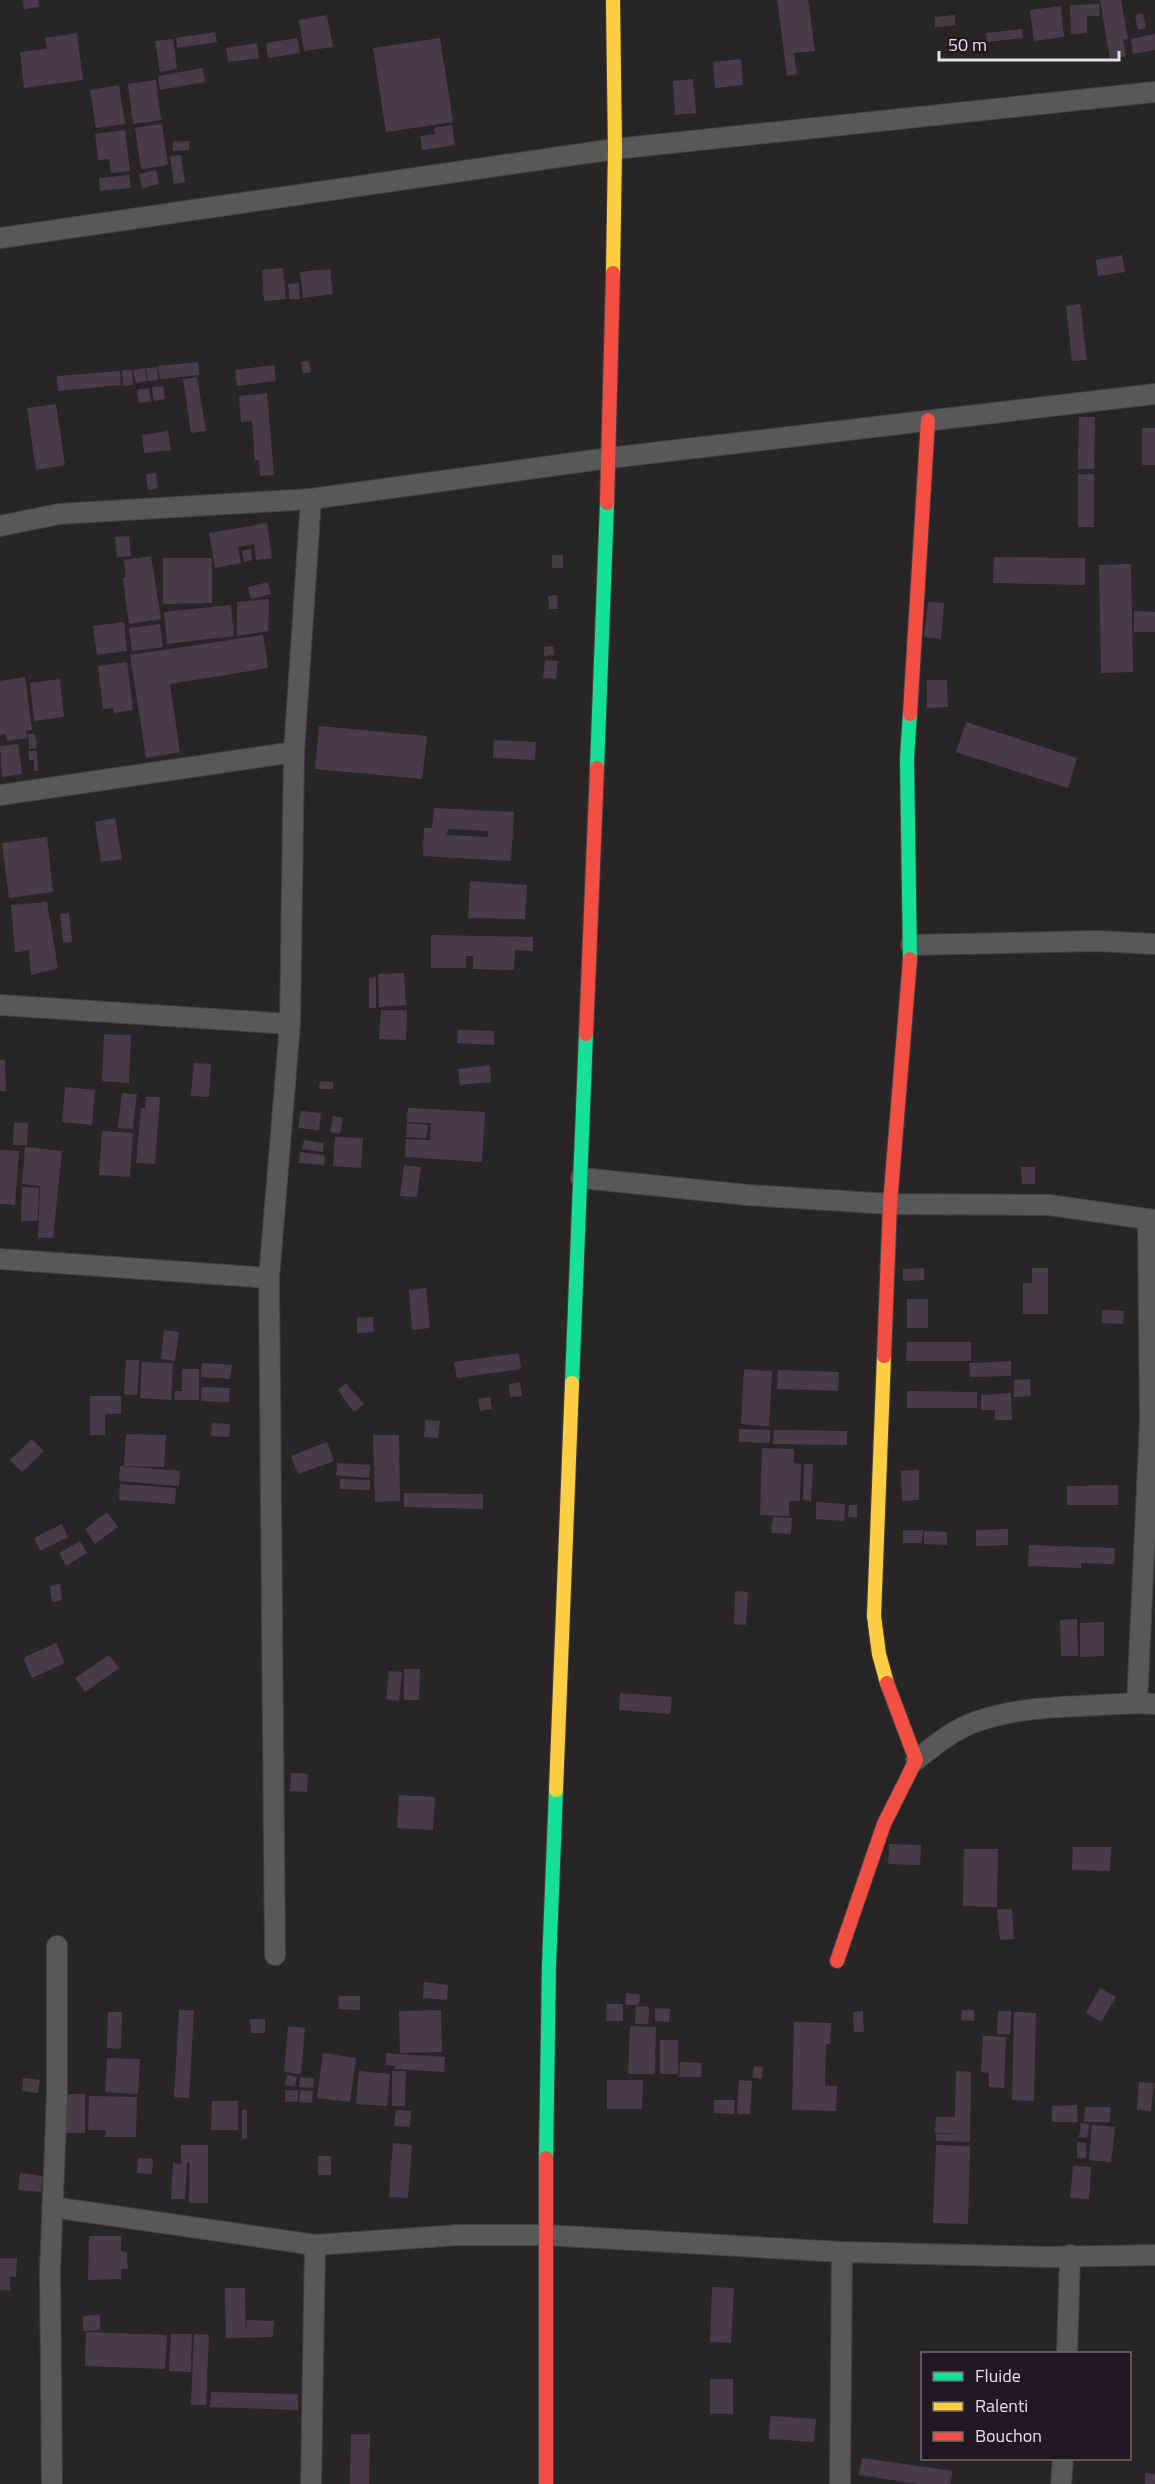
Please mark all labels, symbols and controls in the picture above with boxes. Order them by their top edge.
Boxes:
scale bar [939,24,1119,62]
text: 50 m [948,31,987,58]
legend [921,2352,1131,2460]
text: Fluide [975,2362,1021,2389]
text: Ralenti [975,2392,1028,2419]
text: Bouchon [975,2422,1042,2449]

